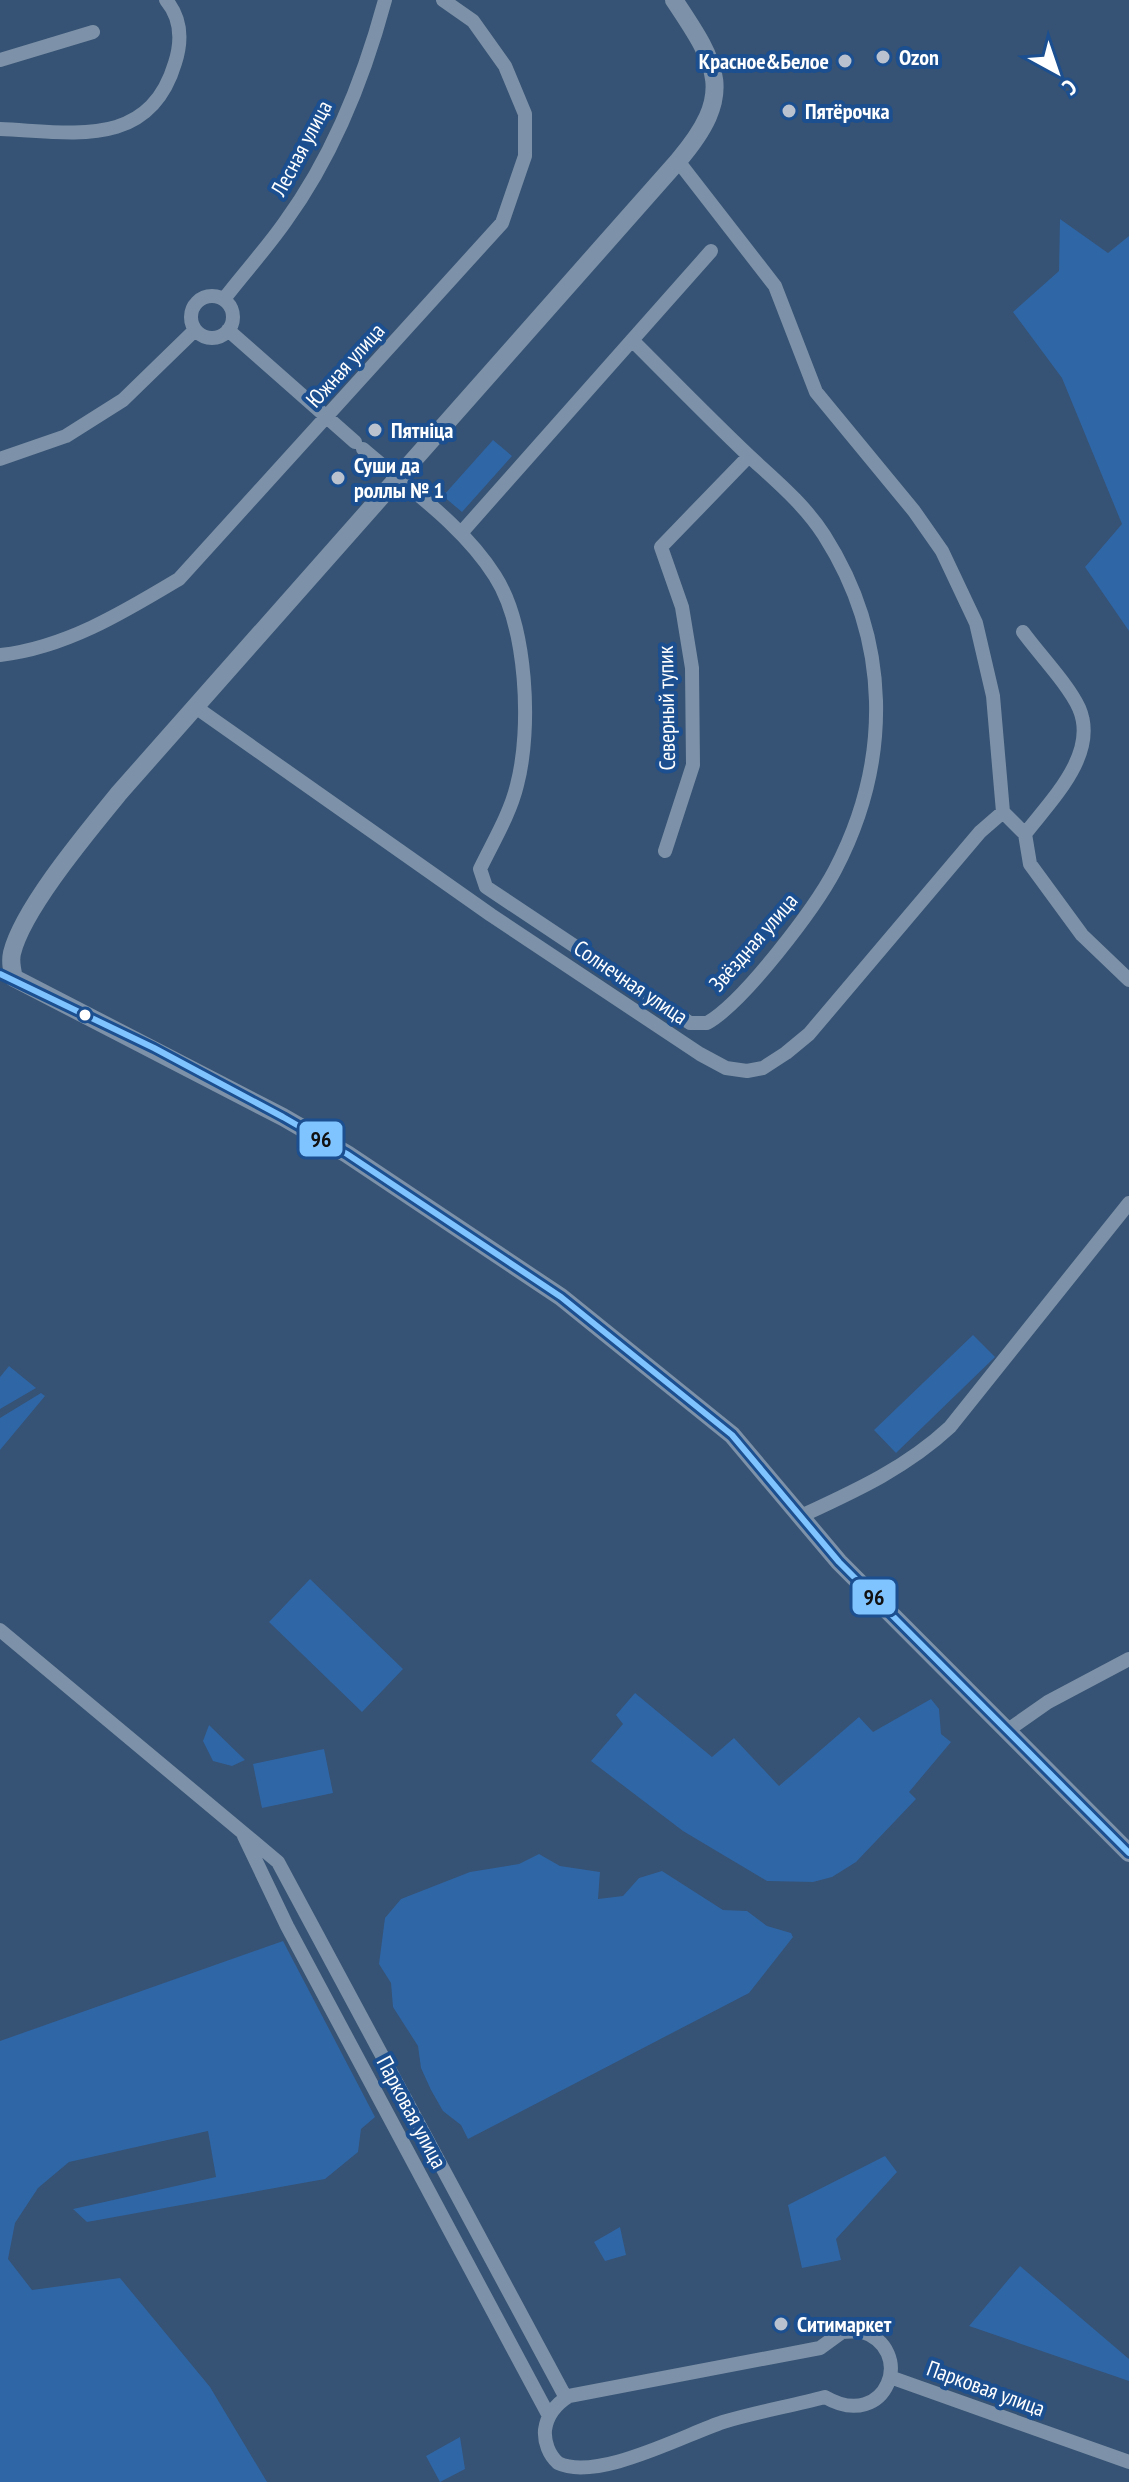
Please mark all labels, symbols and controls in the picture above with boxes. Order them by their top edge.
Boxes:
north arrow [1017,32,1097,112]
place label: Ozon [899,43,939,71]
place label: Красное&Белое [699,47,829,75]
marker: Ozon [874,48,892,66]
marker: Красное&Белое [836,52,854,70]
text: С [1057,73,1083,101]
street label: Лесная улица [264,95,338,202]
place label: Пятёрочка [805,97,890,125]
marker: Пятёрочка [780,102,798,120]
street label: Южная улица [300,317,390,413]
place label: Пятнiца [391,416,453,444]
marker: Пятнiца [366,421,384,439]
place label: Суши да роллы № 1 [354,451,444,504]
marker: Суши да роллы № 1 [329,469,347,487]
street label: Северный тупик [651,645,681,771]
street label: Звёздная улица [703,887,803,997]
street label: Солнечная улица [569,934,693,1030]
unlabelled marker [77,1007,93,1023]
line badge: 96 [298,1120,344,1158]
text: 96 [310,1125,332,1153]
line badge: 96 [851,1578,897,1616]
text: 96 [863,1583,885,1611]
street label: Парковая улица [371,2051,453,2173]
place label: Ситимаркет [797,2310,892,2338]
marker: Ситимаркет [772,2315,790,2333]
street label: Парковая улица [923,2354,1049,2422]

